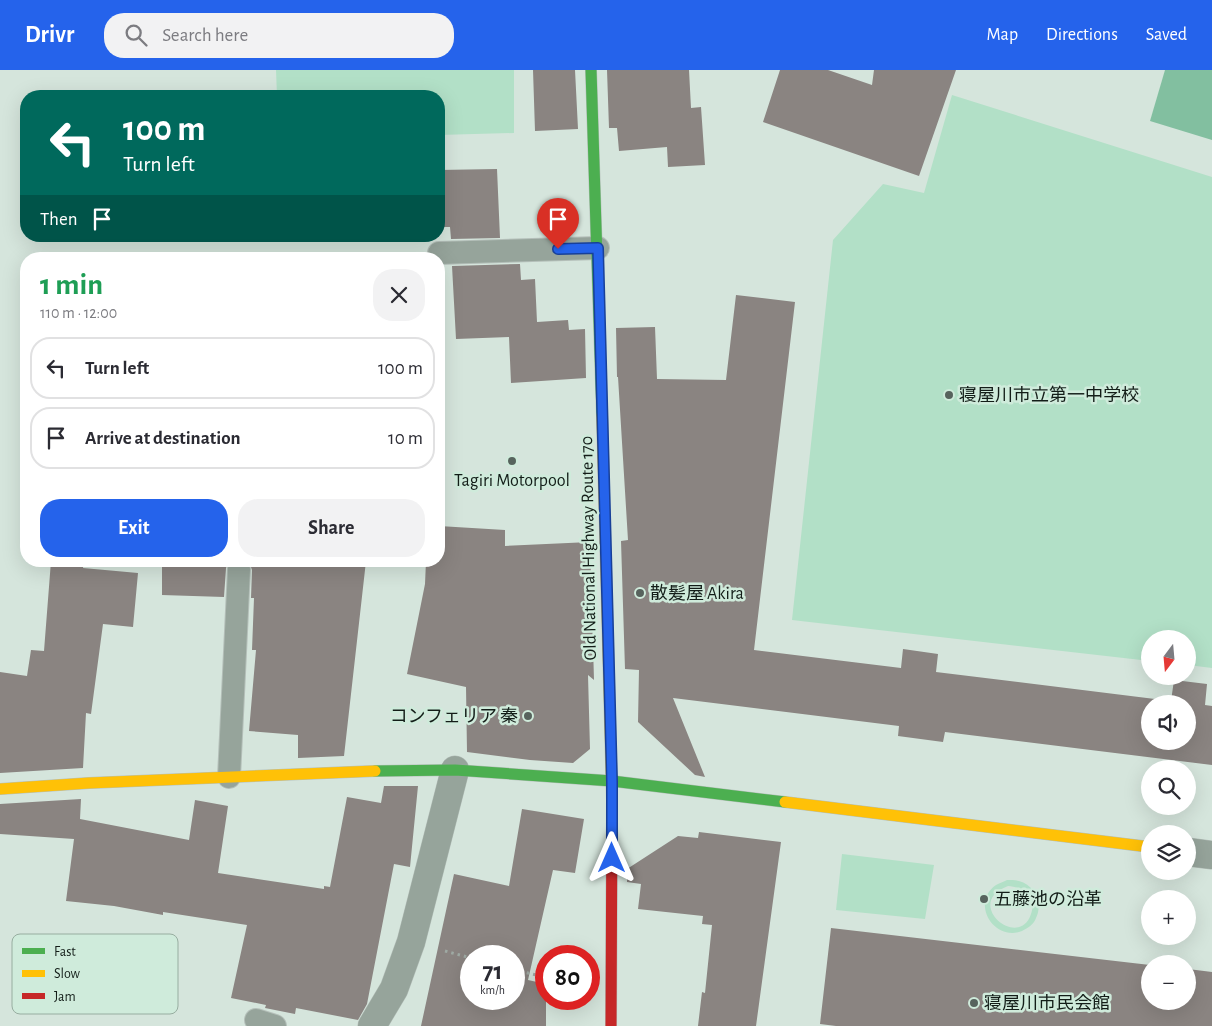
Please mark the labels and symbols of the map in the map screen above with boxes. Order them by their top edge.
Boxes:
pin [537,198,579,249]
place label: 寝屋川市立第一中学校 [959,385,1139,405]
marker: 寝屋川市立第一中学校 [943,389,955,401]
street label: Old National Highway Route 170 [578,436,600,660]
marker: Tagiri Motorpool [506,455,518,467]
place label: Tagiri Motorpool [454,472,570,490]
place label: 散髪屋 Akira [650,583,744,603]
marker: 散髪屋 Akira [634,587,646,599]
north arrow [1141,630,1196,685]
place label: コンフェリア 秦 [390,707,518,726]
marker: コンフェリア 秦 [522,710,534,722]
position arrow [585,831,637,883]
place label: 五藤池の沿革 [994,890,1102,909]
marker: 五藤池の沿革 [978,893,990,905]
legend [12,934,178,1014]
text: Fast [54,945,76,959]
speed limit sign: 80 [535,945,600,1010]
text: Slow [54,967,81,981]
text: Jam [54,990,76,1004]
place label: 寝屋川市民会館 [984,994,1110,1013]
marker: 寝屋川市民会館 [968,997,980,1009]

